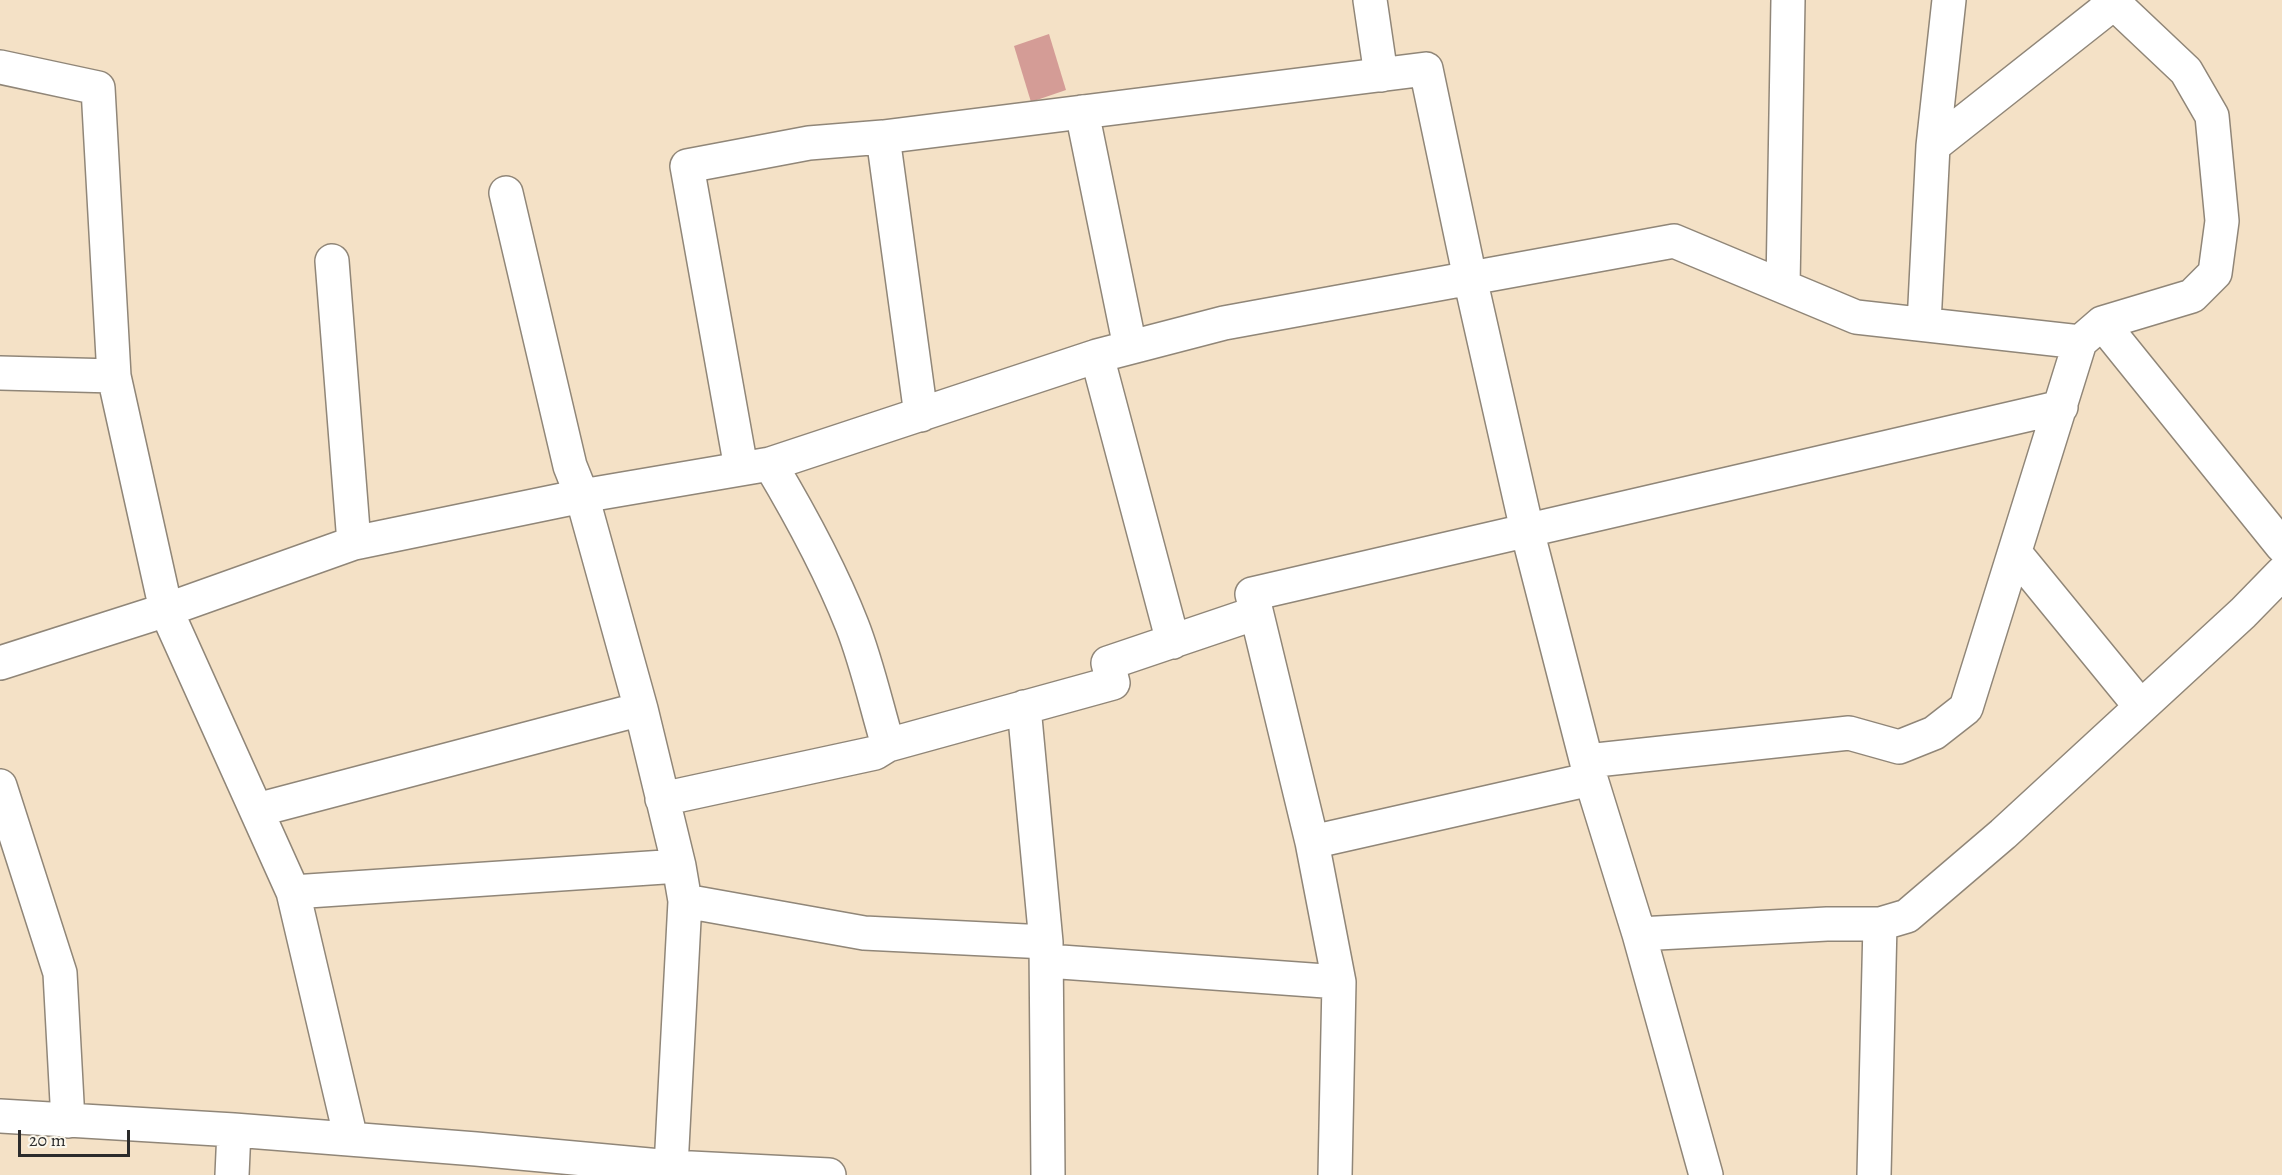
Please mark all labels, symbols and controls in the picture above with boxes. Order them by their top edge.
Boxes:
scale bar [21,1118,134,1156]
text: 20 m [29,1128,66,1152]

